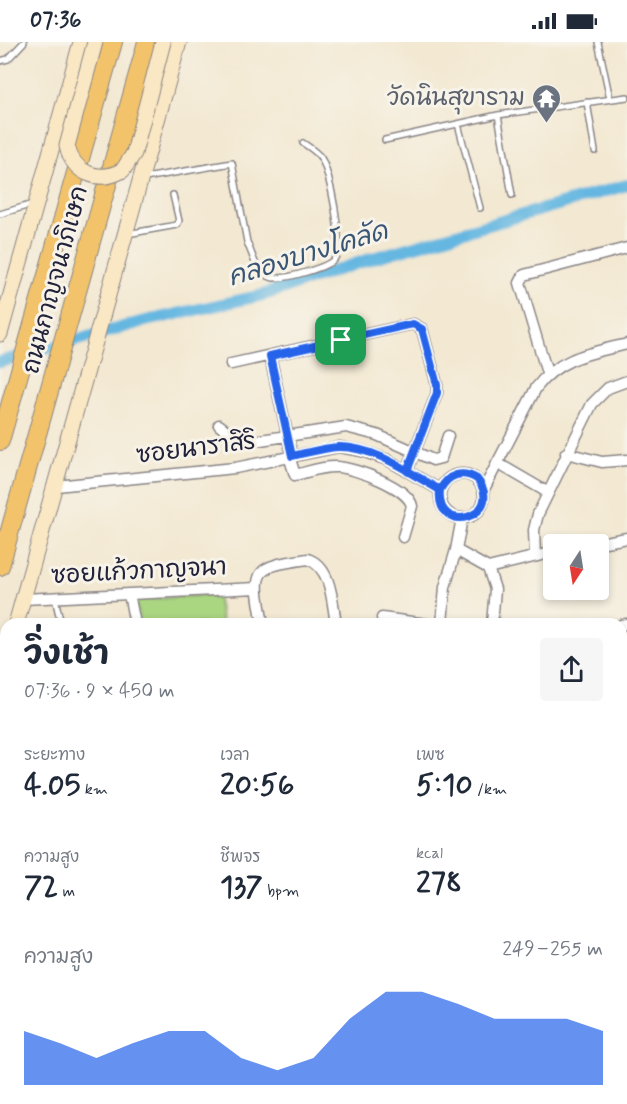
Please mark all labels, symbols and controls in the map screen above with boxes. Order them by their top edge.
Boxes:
text: 07:36 [30,7,81,35]
temple icon: วัดนินสุขาราม [530,82,562,124]
place label: วัดนินสุขาราม [387,83,525,115]
street label: ถนนกาญจนาภิเษก [16,183,96,377]
water label: คลองบางโคลัด [223,212,393,295]
pin [315,314,366,365]
icon: arrive [324,323,357,356]
street label: ซอยนาราสิริ [135,426,258,472]
north arrow [543,534,609,600]
map controls [543,534,609,600]
street label: ซอยแก้วกาญจนา [50,551,228,592]
text: วิ่งเช้า [24,633,109,677]
button: share [540,638,603,701]
text: 07:36 · 9 × 450 m [24,678,175,705]
text: ระยะทาง [24,745,85,766]
text: เวลา [220,745,250,766]
text: เพซ [416,745,445,766]
text: 4.05 [24,766,80,805]
text: 20:56 [220,766,294,805]
text: 5:10 [416,766,473,805]
text: km [80,779,108,800]
text: /km [473,779,507,800]
text: kcal [416,843,443,864]
text: ความสูง [24,847,79,868]
text: ชีพจร [220,847,260,868]
text: 278 [416,864,462,903]
text: 72 [24,868,58,907]
text: 137 [220,868,263,907]
text: m [58,881,75,902]
text: bpm [263,881,299,902]
text: 249–255 m [502,936,603,963]
text: ความสูง [24,944,93,971]

